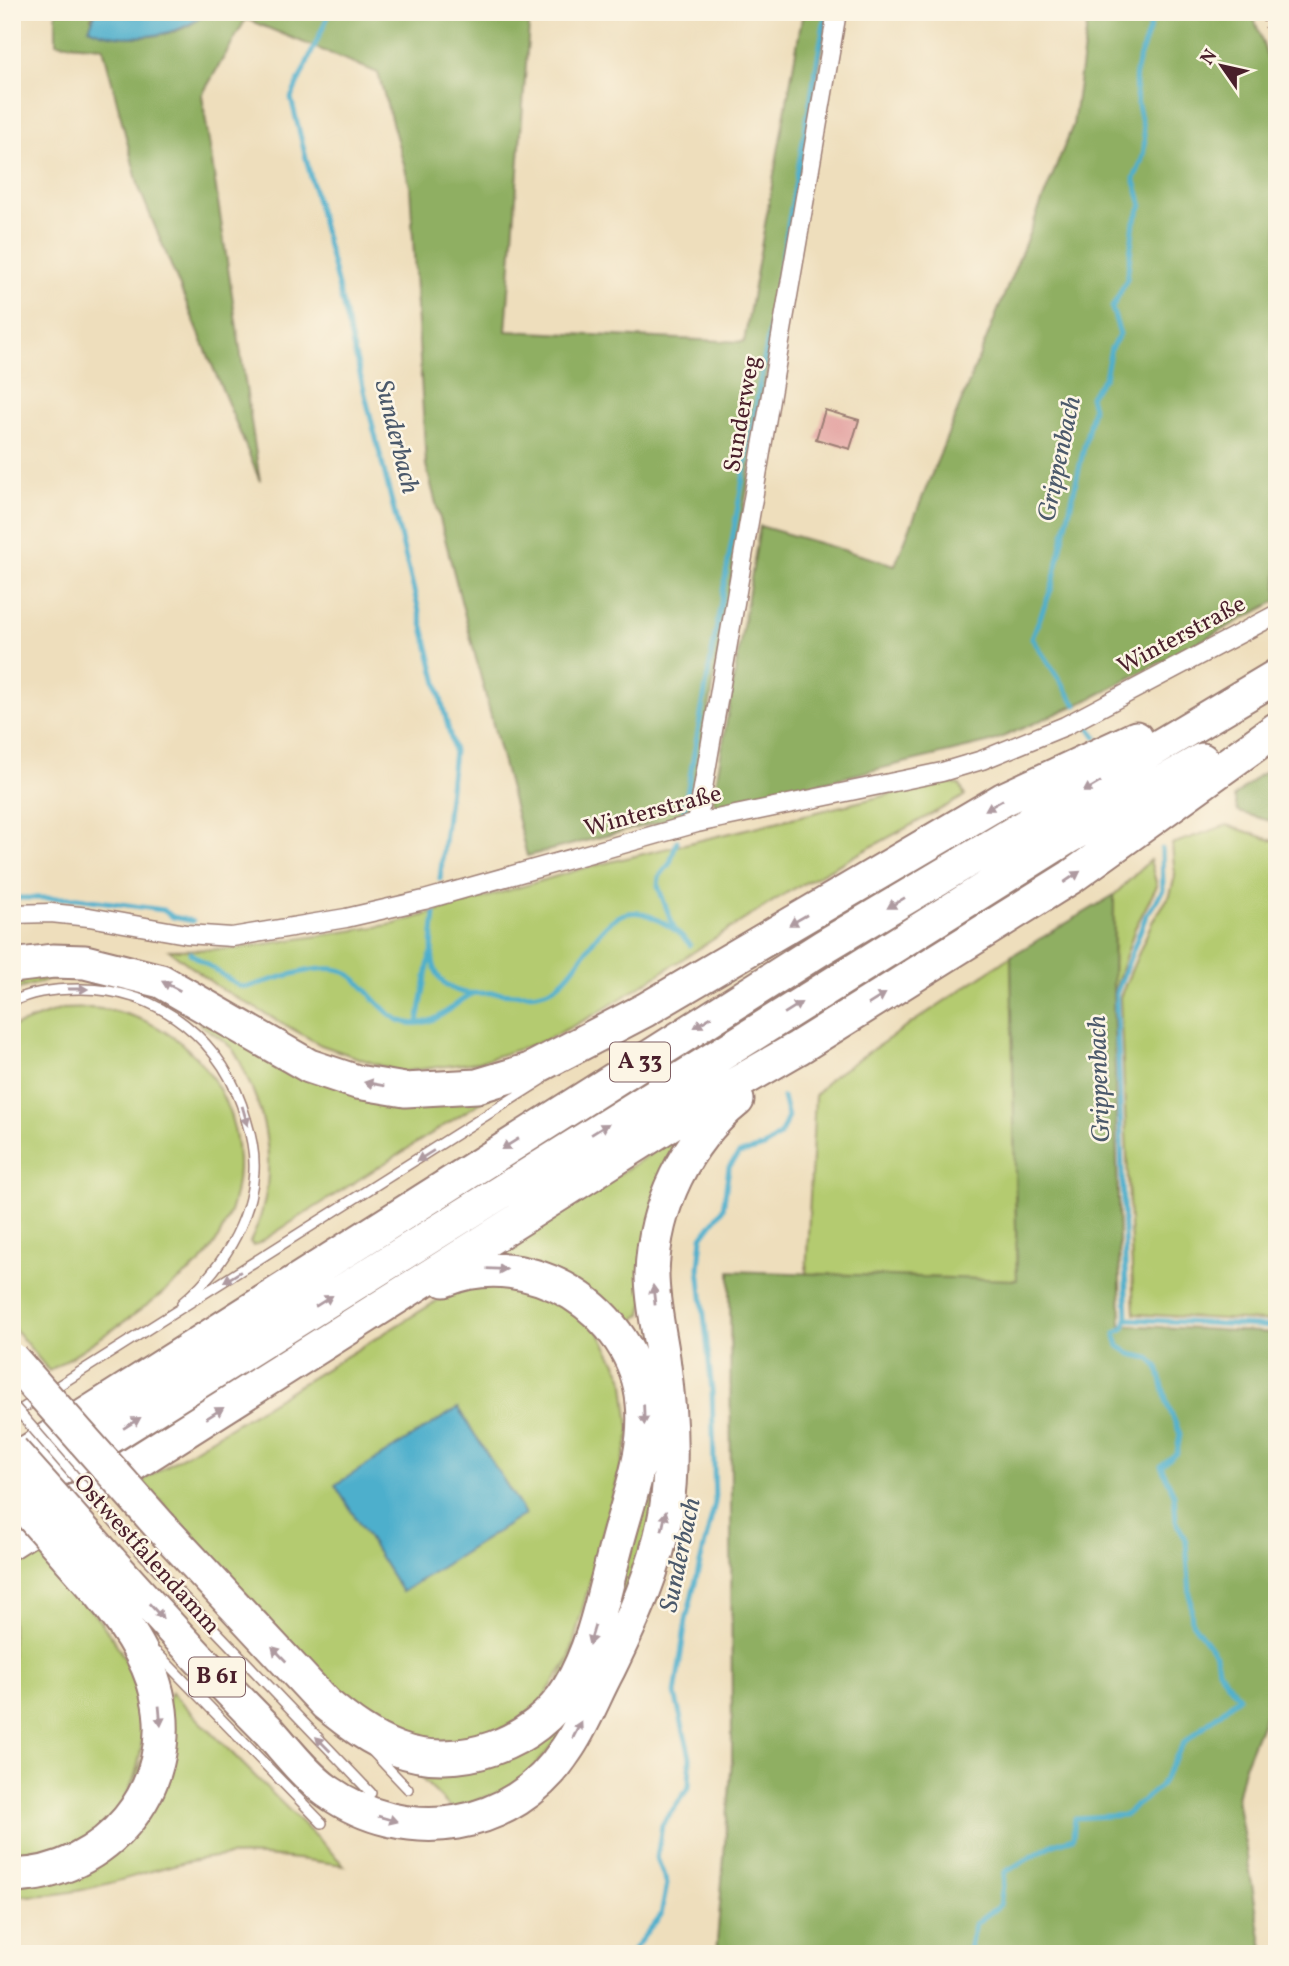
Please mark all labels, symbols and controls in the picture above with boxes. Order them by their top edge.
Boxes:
north arrow [1188,32,1258,102]
text: N [1195,44,1224,71]
street label: Sunderweg [716,353,770,475]
water label: Sunderbach [364,376,428,498]
water label: Grippenbach [1029,393,1091,525]
street label: Winterstraße [1112,588,1252,684]
street label: Winterstraße [581,777,725,847]
one-way arrow [1082,780,1101,793]
one-way arrow [984,799,1004,811]
one-way arrow [1062,871,1081,884]
one-way arrow [887,897,906,909]
one-way arrow [788,914,807,926]
one-way arrow [161,980,181,992]
one-way arrow [67,983,89,994]
one-way arrow [867,993,887,1006]
one-way arrow [784,1002,803,1015]
water label: Grippenbach [1080,1015,1120,1143]
one-way arrow [693,1016,712,1029]
road number: A 33 [610,1042,670,1082]
one-way arrow [363,1079,385,1090]
one-way arrow [241,1106,251,1127]
one-way arrow [591,1122,610,1135]
one-way arrow [501,1138,520,1151]
one-way arrow [415,1149,434,1162]
one-way arrow [486,1264,508,1275]
one-way arrow [222,1270,242,1283]
one-way arrow [648,1284,659,1306]
one-way arrow [315,1295,334,1308]
one-way arrow [638,1404,649,1426]
one-way arrow [206,1407,225,1420]
one-way arrow [122,1416,142,1429]
street label: Ostwestfalendamm [65,1467,227,1643]
water label: Sunderbach [651,1494,711,1616]
one-way arrow [658,1510,669,1532]
one-way arrow [147,1602,163,1619]
one-way arrow [586,1625,596,1646]
one-way arrow [271,1645,287,1663]
road number: B 61 [189,1658,245,1696]
one-way arrow [155,1705,166,1727]
one-way arrow [571,1720,582,1740]
one-way arrow [315,1736,331,1752]
one-way arrow [378,1815,399,1825]

